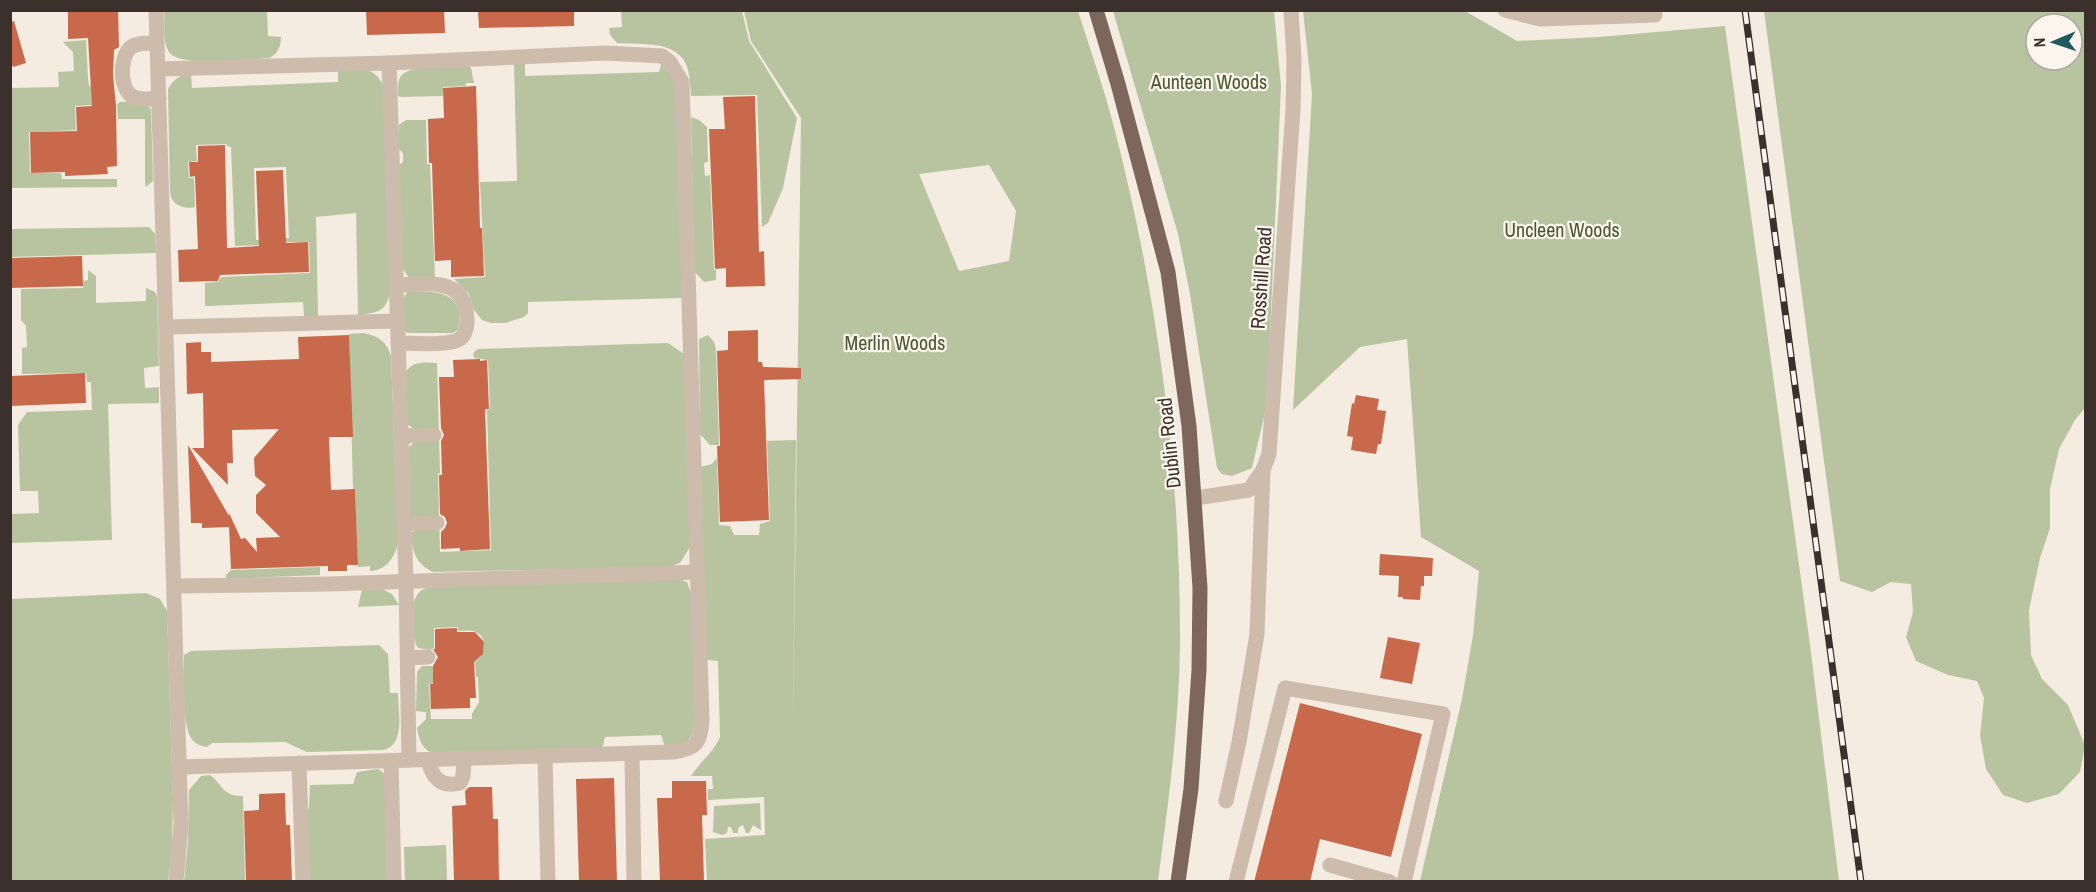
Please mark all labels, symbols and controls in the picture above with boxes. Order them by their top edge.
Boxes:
north arrow [2024,12,2084,72]
text: N [2028,37,2050,48]
park label: Aunteen Woods [1150,68,1267,95]
park label: Uncleen Woods [1504,216,1620,243]
street label: Rosshill Road [1243,226,1278,330]
park label: Merlin Woods [845,329,945,356]
street label: Dublin Road [1150,396,1187,490]

